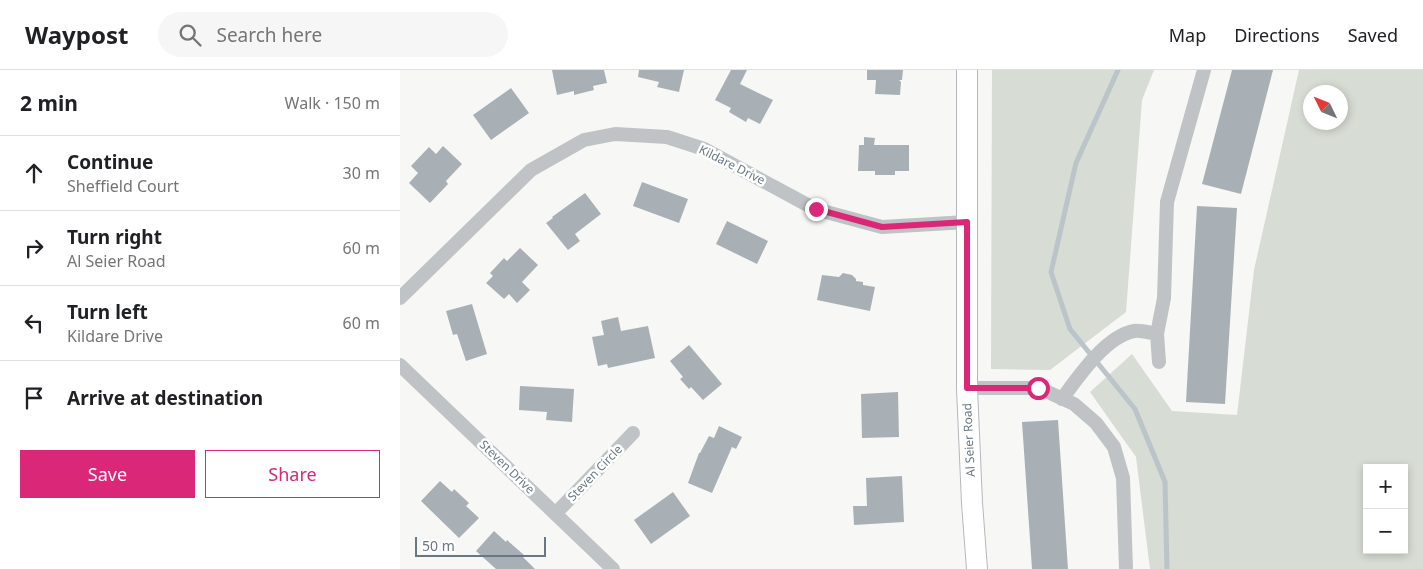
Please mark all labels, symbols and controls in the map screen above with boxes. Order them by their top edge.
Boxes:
search box [158,12,508,57]
text: Waypost [25,18,128,51]
icon: search [176,21,204,49]
text: Search here [216,22,322,48]
text: Map [1169,23,1206,47]
text: Directions [1234,23,1320,47]
text: Saved [1348,23,1398,47]
north arrow [1303,85,1348,130]
text: 2 min [20,89,78,117]
text: Walk · 150 m [285,92,380,114]
street label: Kildare Drive [696,141,768,189]
text: Continue [67,149,153,175]
icon: ahead [20,159,48,187]
text: 30 m [343,162,380,184]
text: Sheffield Court [67,175,179,197]
route end [805,198,828,221]
text: Turn right [67,224,162,250]
icon: right [20,234,48,262]
text: 60 m [343,237,380,259]
text: Al Seier Road [67,250,166,272]
text: Turn left [67,299,148,325]
icon: left [20,309,48,337]
text: 60 m [343,312,380,334]
text: Kildare Drive [67,325,163,347]
route start [1027,377,1050,400]
icon: arrive [20,384,48,412]
text: Arrive at destination [67,385,263,411]
street label: Al Seier Road [958,403,979,477]
street label: Steven Drive [476,436,539,497]
street label: Steven Circle [564,441,626,504]
button: Save [20,450,195,498]
button: Share [205,450,380,498]
map controls [1363,464,1408,554]
button: + [1363,464,1408,509]
button: − [1363,509,1408,554]
scale bar [415,534,546,557]
text: 50 m [422,536,455,555]

